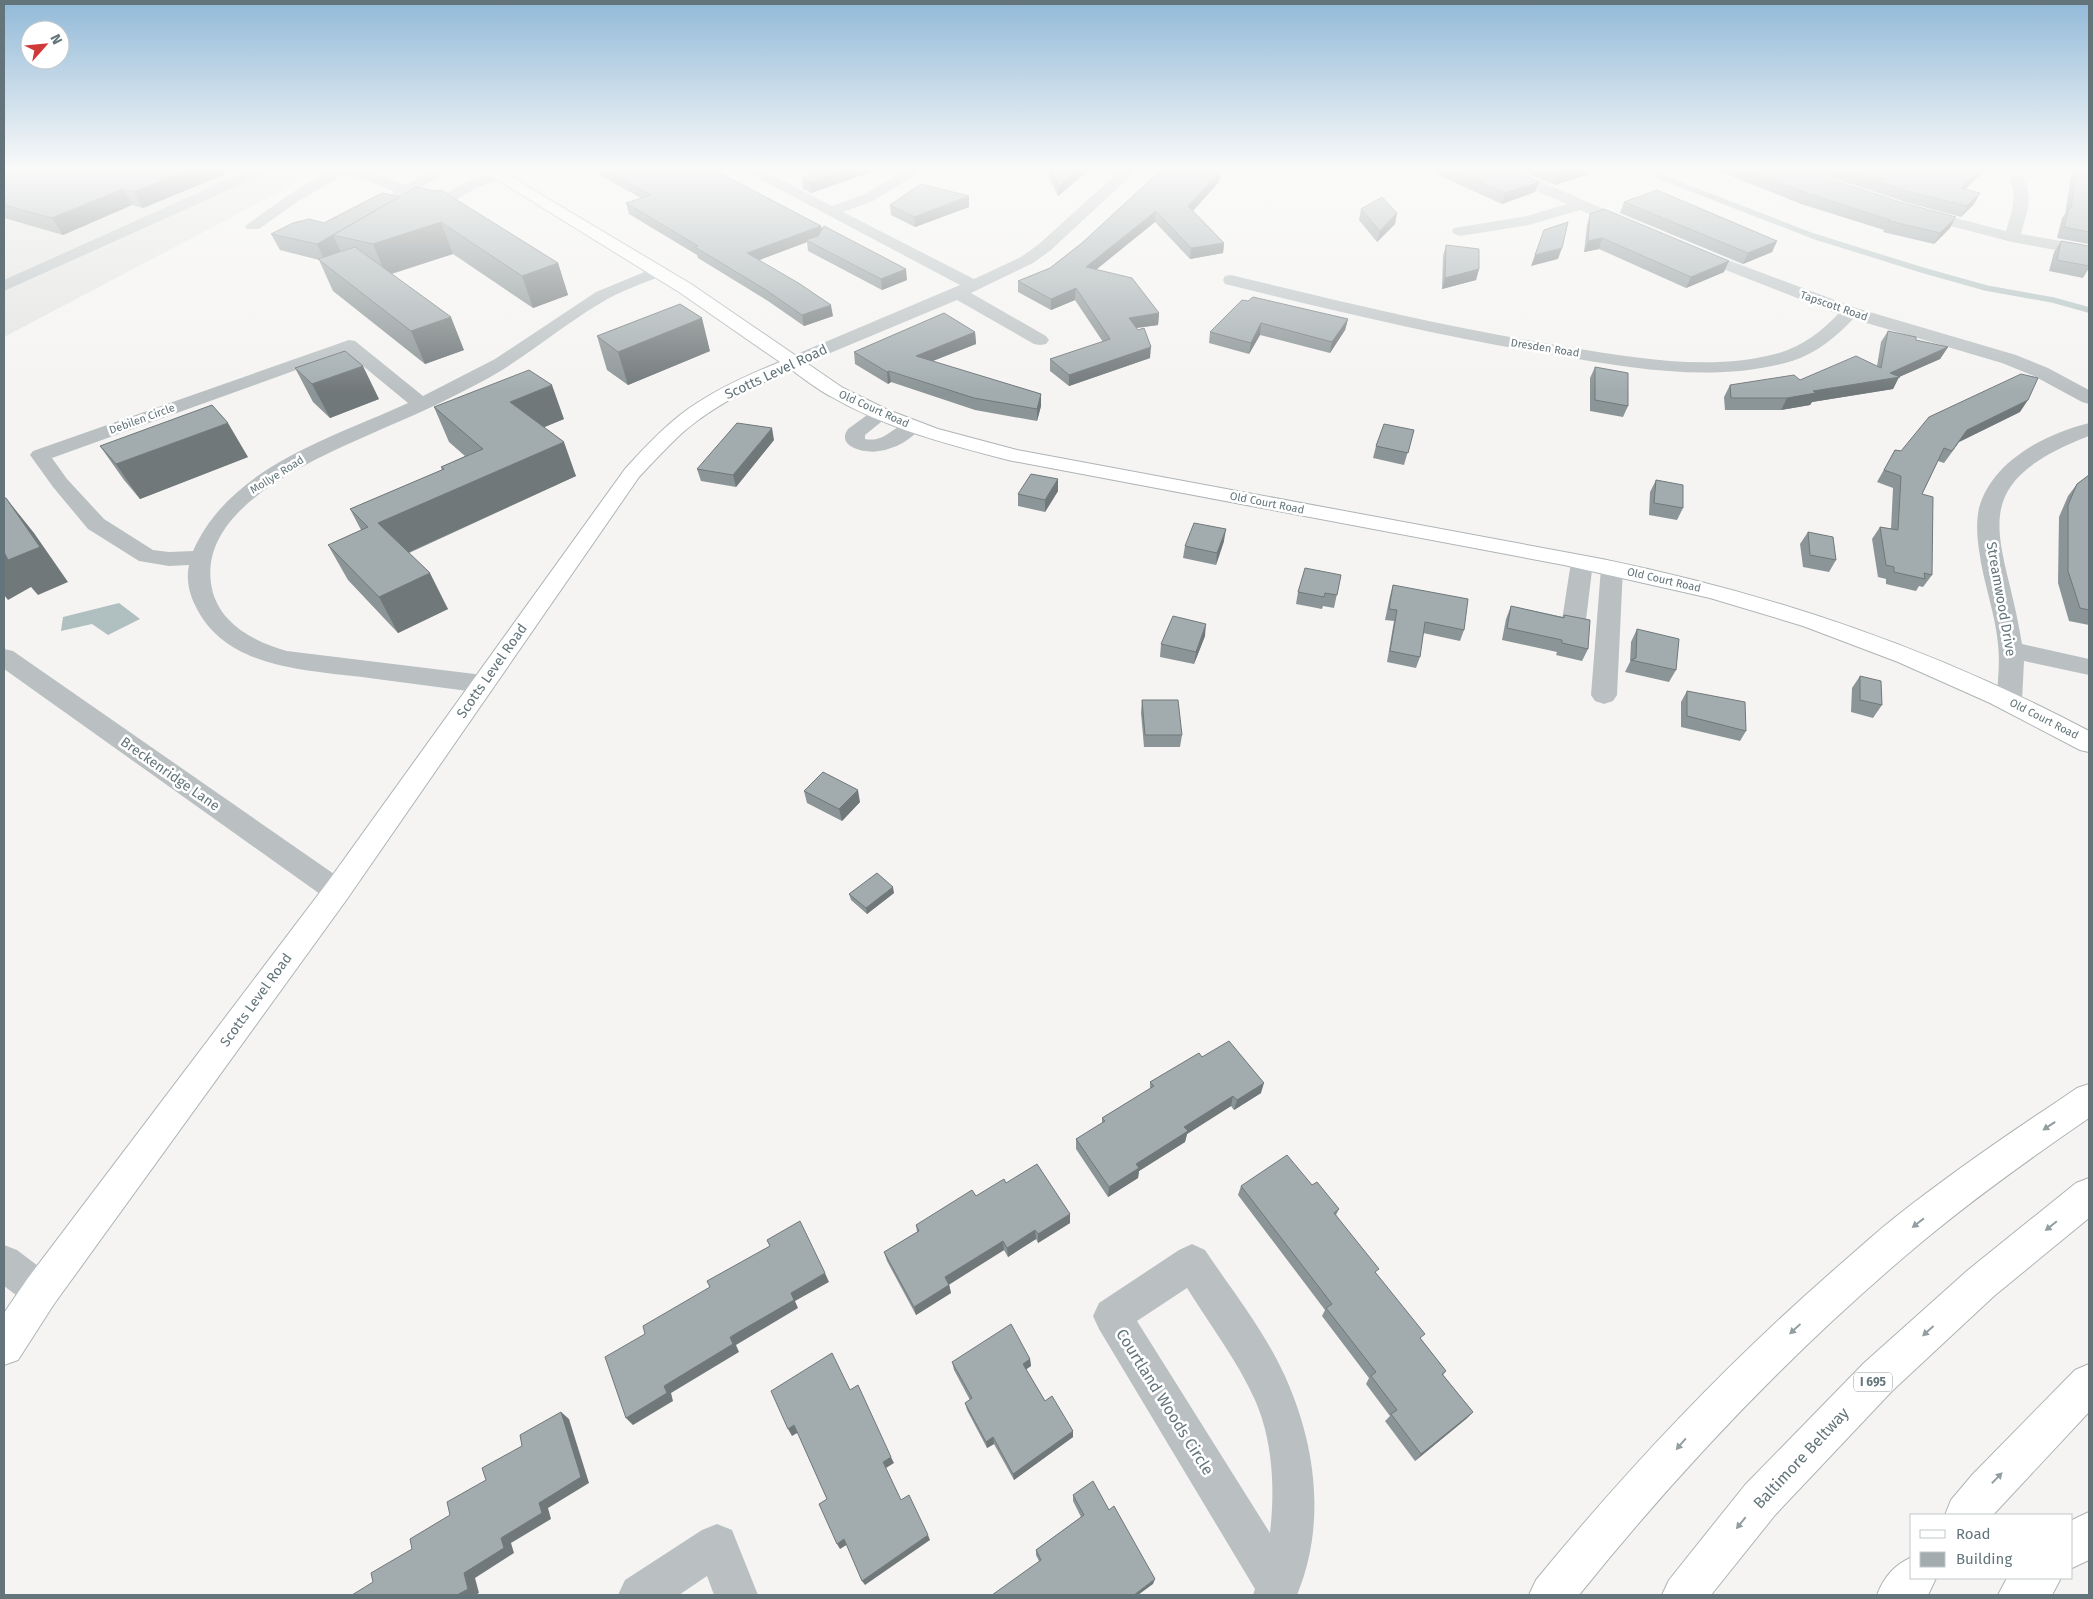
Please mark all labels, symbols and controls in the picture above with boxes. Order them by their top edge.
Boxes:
north arrow [20,20,70,70]
text: N [46,31,66,47]
street label: Tapscott Road [1799,288,1869,324]
street label: Dresden Road [1510,336,1580,360]
street label: Scotts Level Road [722,341,830,403]
street label: Old Court Road [837,388,911,430]
street label: Debilen Circle [107,401,177,437]
street label: Mollye Road [248,453,306,497]
street label: Old Court Road [1229,489,1305,517]
street label: Streamwood Drive [1983,540,2019,658]
street label: Old Court Road [1626,565,1702,595]
street label: Scotts Level Road [453,621,531,721]
street label: Old Court Road [2007,696,2081,742]
street label: Breckenridge Lane [117,733,223,815]
street label: Scotts Level Road [216,950,296,1050]
one-way arrow [2042,1122,2055,1131]
one-way arrow [1912,1217,1925,1228]
one-way arrow [2045,1220,2058,1231]
one-way arrow [1790,1323,1802,1335]
street label: Courtland Woods Circle [1112,1325,1218,1479]
one-way arrow [1921,1326,1934,1337]
road number: I 695 [1854,1372,1892,1391]
street label: Baltimore Beltway [1749,1403,1853,1513]
one-way arrow [1675,1438,1686,1451]
one-way arrow [1991,1473,2003,1485]
legend [1910,1514,2073,1579]
one-way arrow [1736,1516,1747,1529]
text: Road [1956,1525,1991,1543]
text: Building [1956,1550,2012,1568]

